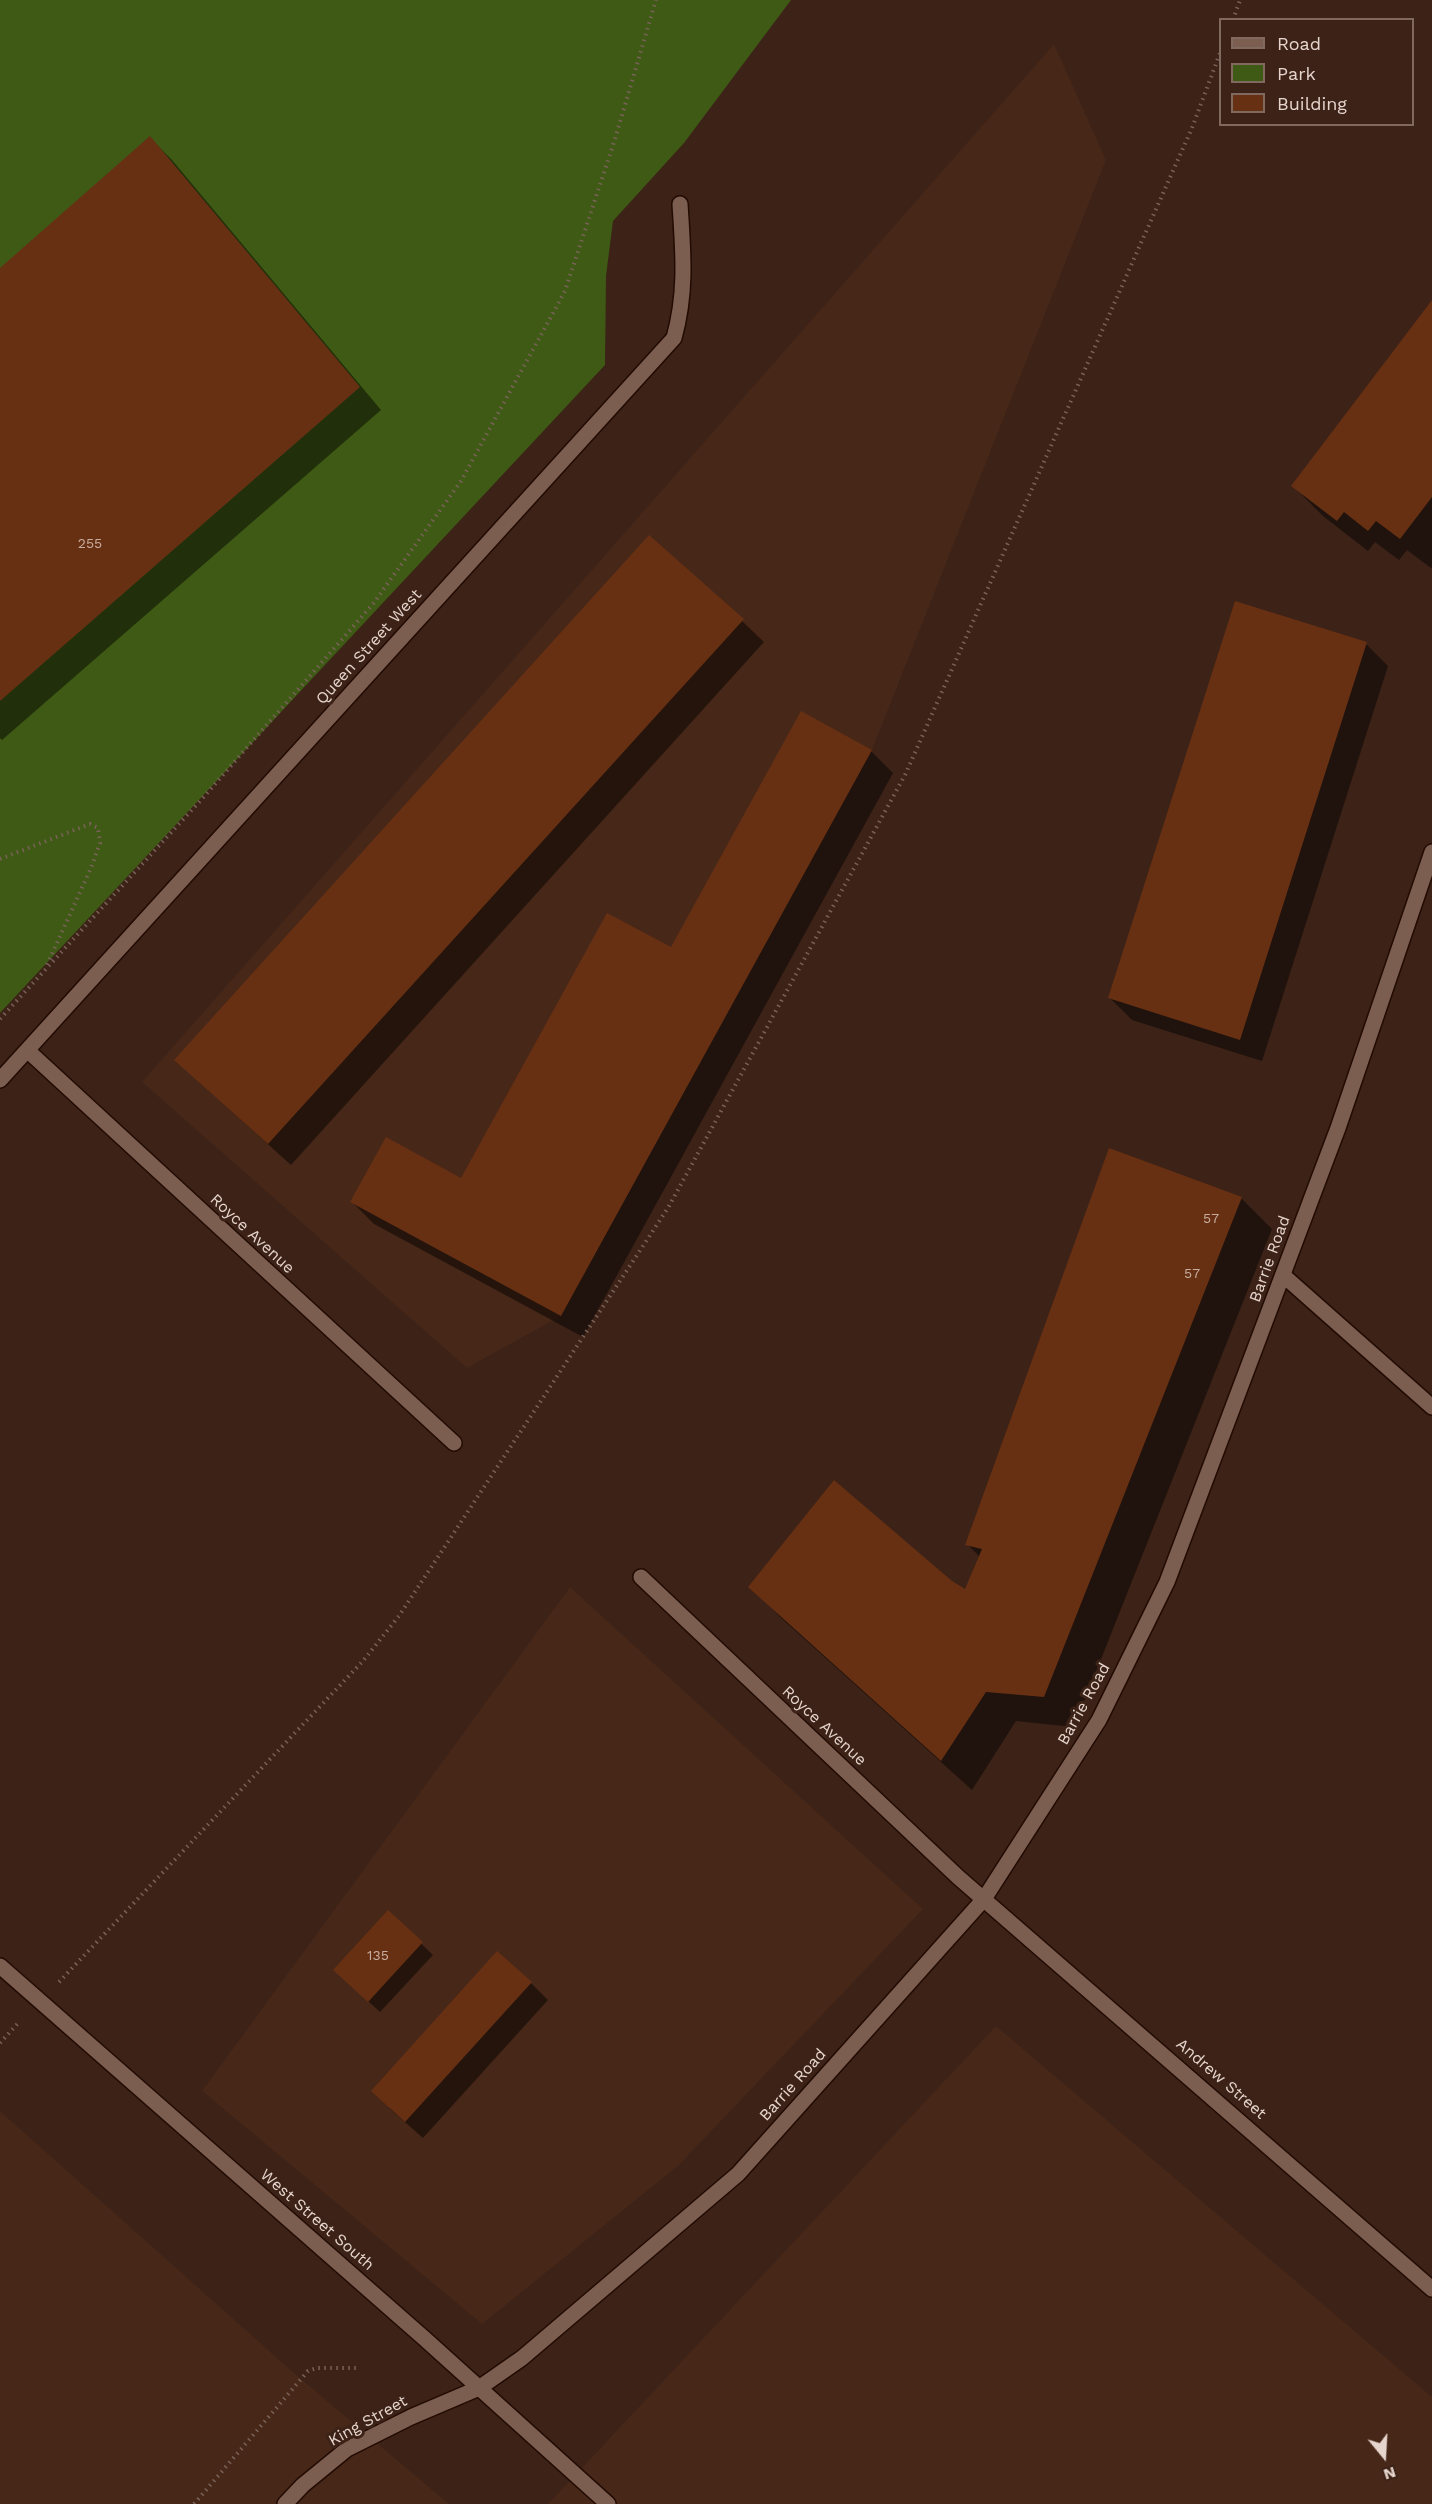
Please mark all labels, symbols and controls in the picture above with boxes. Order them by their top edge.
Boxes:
legend [1219,18,1414,126]
text: Road [1277,33,1321,54]
text: Park [1277,63,1316,84]
text: Building [1277,93,1347,114]
house number: 255 [78,536,102,552]
street label: Queen Street West [312,585,426,709]
street label: Royce Avenue [206,1190,298,1278]
house number: 57 [1203,1211,1219,1227]
street label: Barrie Road [1245,1213,1295,1305]
house number: 57 [1184,1266,1200,1282]
street label: Barrie Road [1054,1660,1114,1748]
street label: Royce Avenue [778,1682,870,1770]
house number: 135 [367,1948,389,1964]
street label: Andrew Street [1172,2035,1270,2123]
street label: Barrie Road [756,2045,830,2125]
street label: West Street South [256,2165,378,2275]
street label: King Street [325,2392,411,2450]
north arrow [1354,2426,1414,2486]
text: N [1381,2463,1398,2484]

